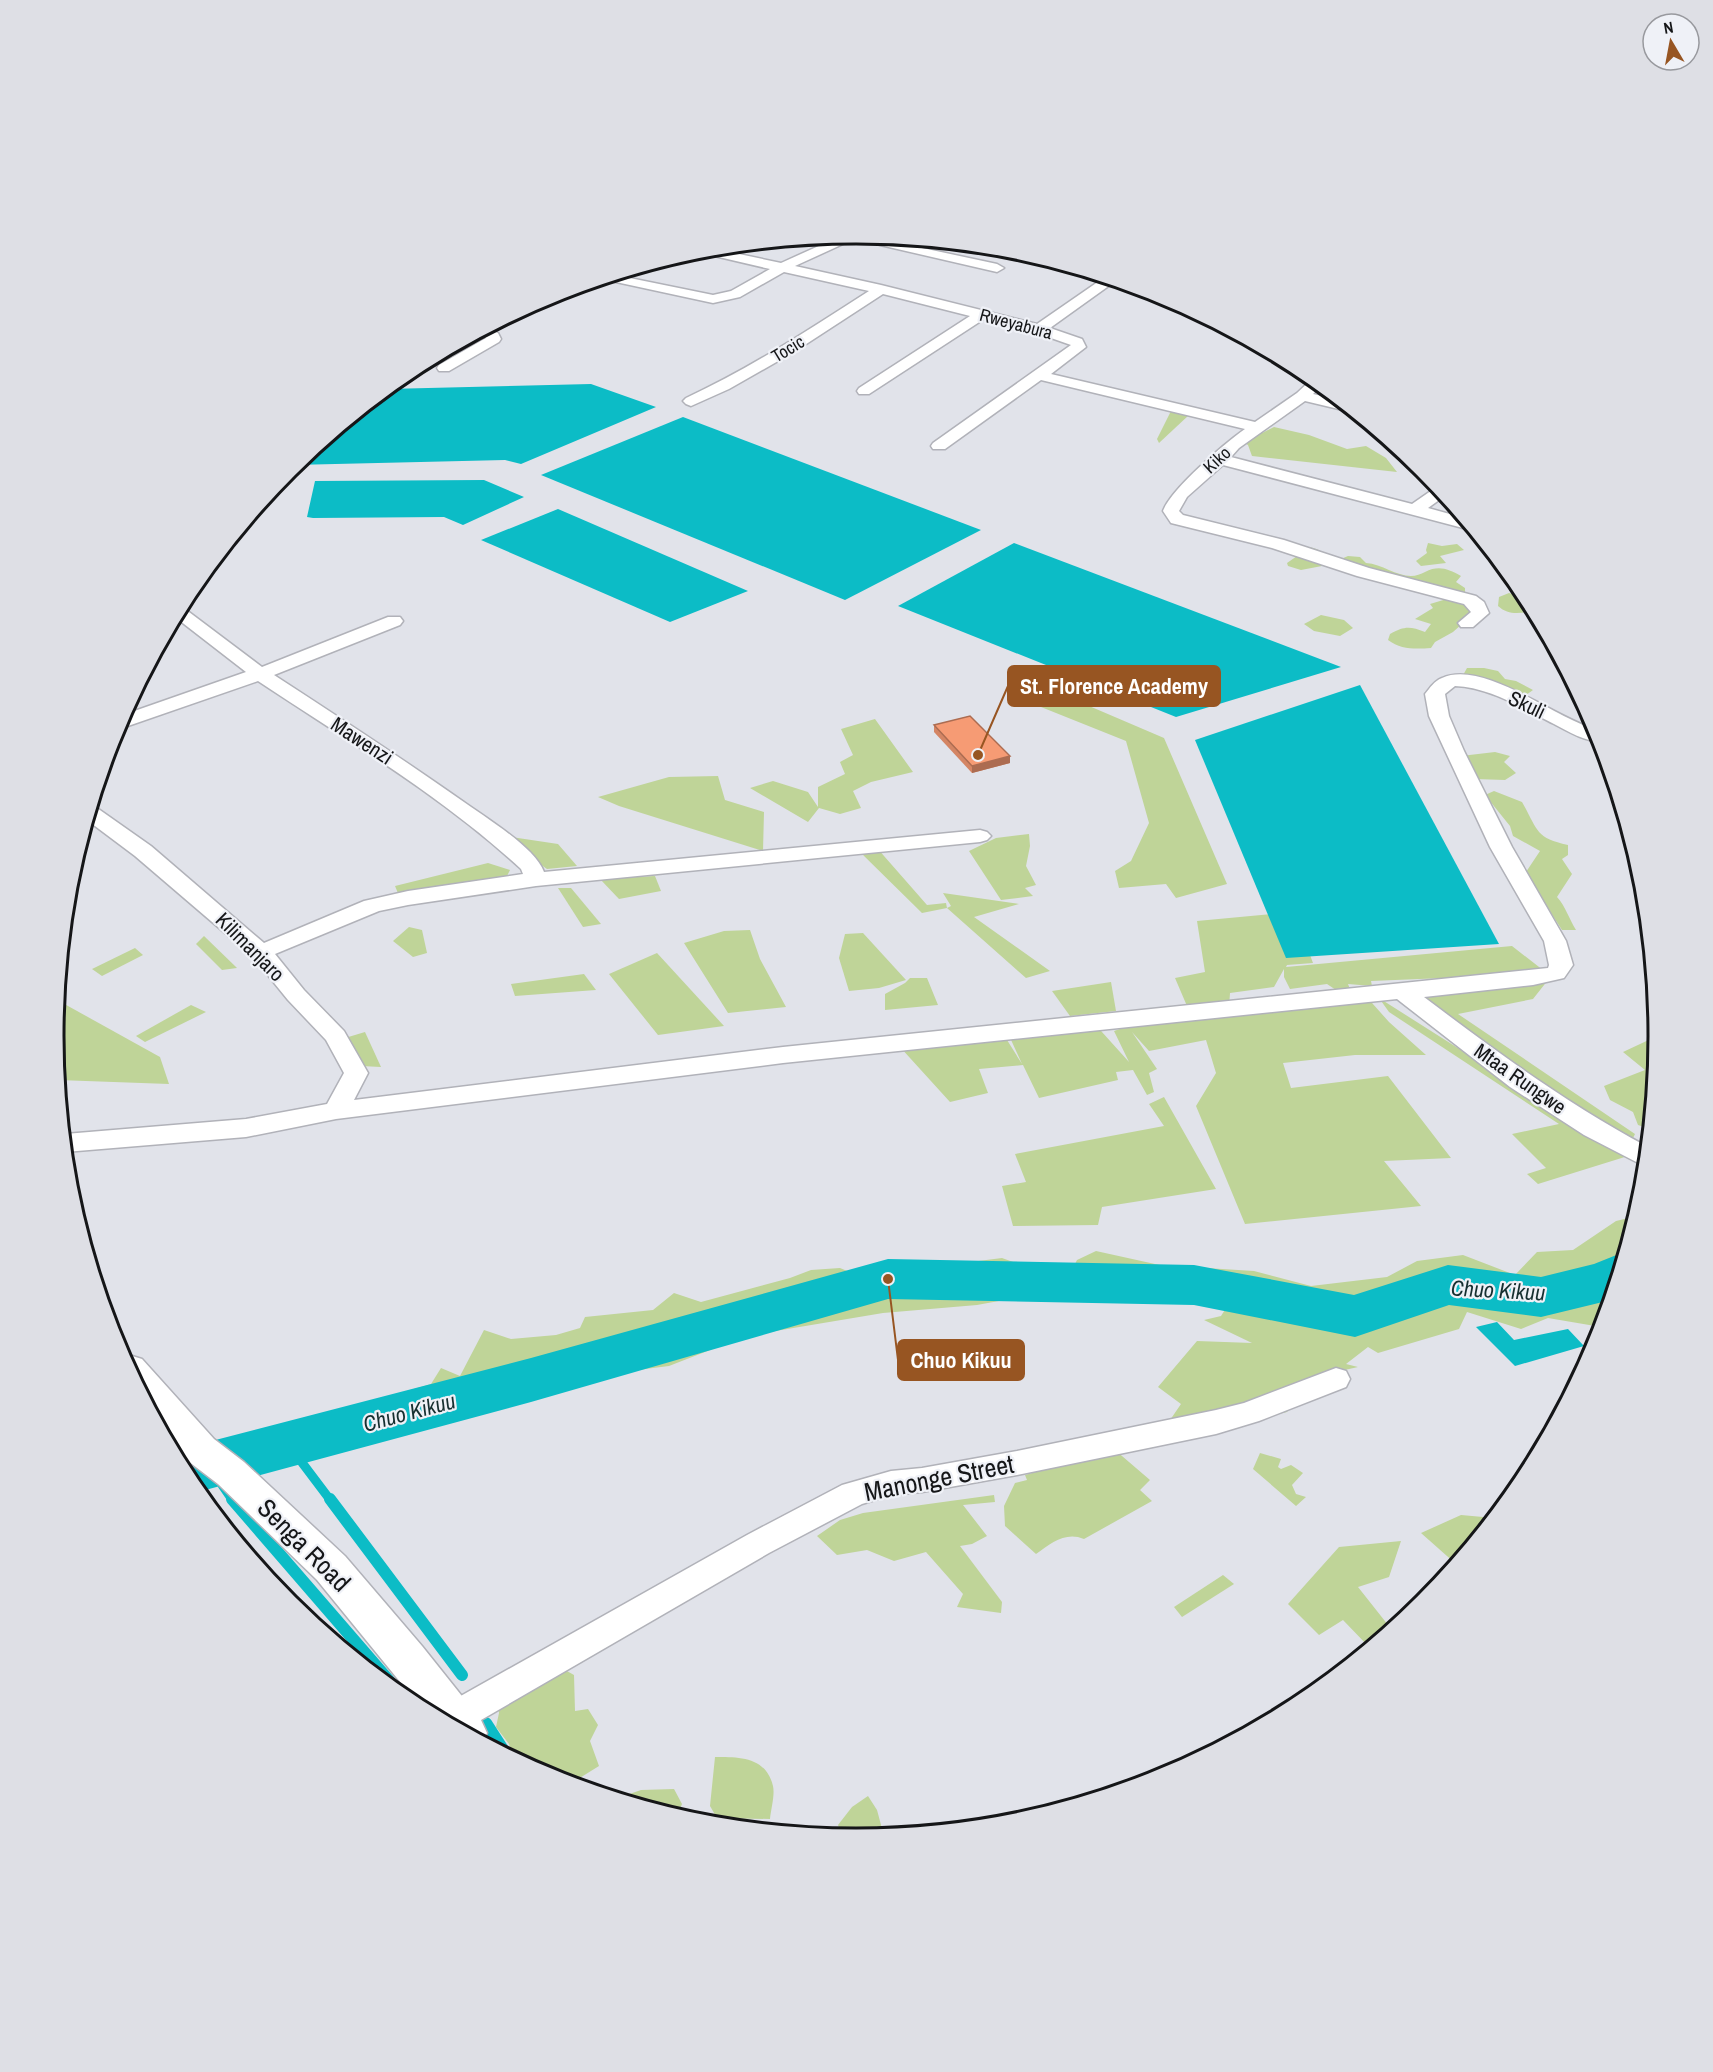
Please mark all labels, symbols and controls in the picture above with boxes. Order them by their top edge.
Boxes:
north arrow [1641,12,1701,72]
text: N [1662,16,1675,39]
street label: Rweyabura [977,302,1055,345]
street label: Tocic [767,329,809,368]
street label: Kiko [1197,440,1236,479]
callout: St. Florence Academy [1008,666,1220,706]
text: St. Florence Academy [1020,671,1208,701]
street label: Skuli [1504,683,1551,726]
street label: Mawenzi [325,710,399,772]
street label: Kilimanjaro [209,906,291,988]
street label: Mtaa Rungwe [1468,1036,1572,1121]
water label: Chuo Kikuu [1450,1273,1546,1307]
callout: Chuo Kikuu [898,1340,1024,1380]
text: Chuo Kikuu [910,1345,1012,1375]
water label: Chuo Kikuu [360,1385,458,1439]
street label: Manonge Street [861,1446,1017,1509]
street label: Senga Road [250,1490,359,1599]

